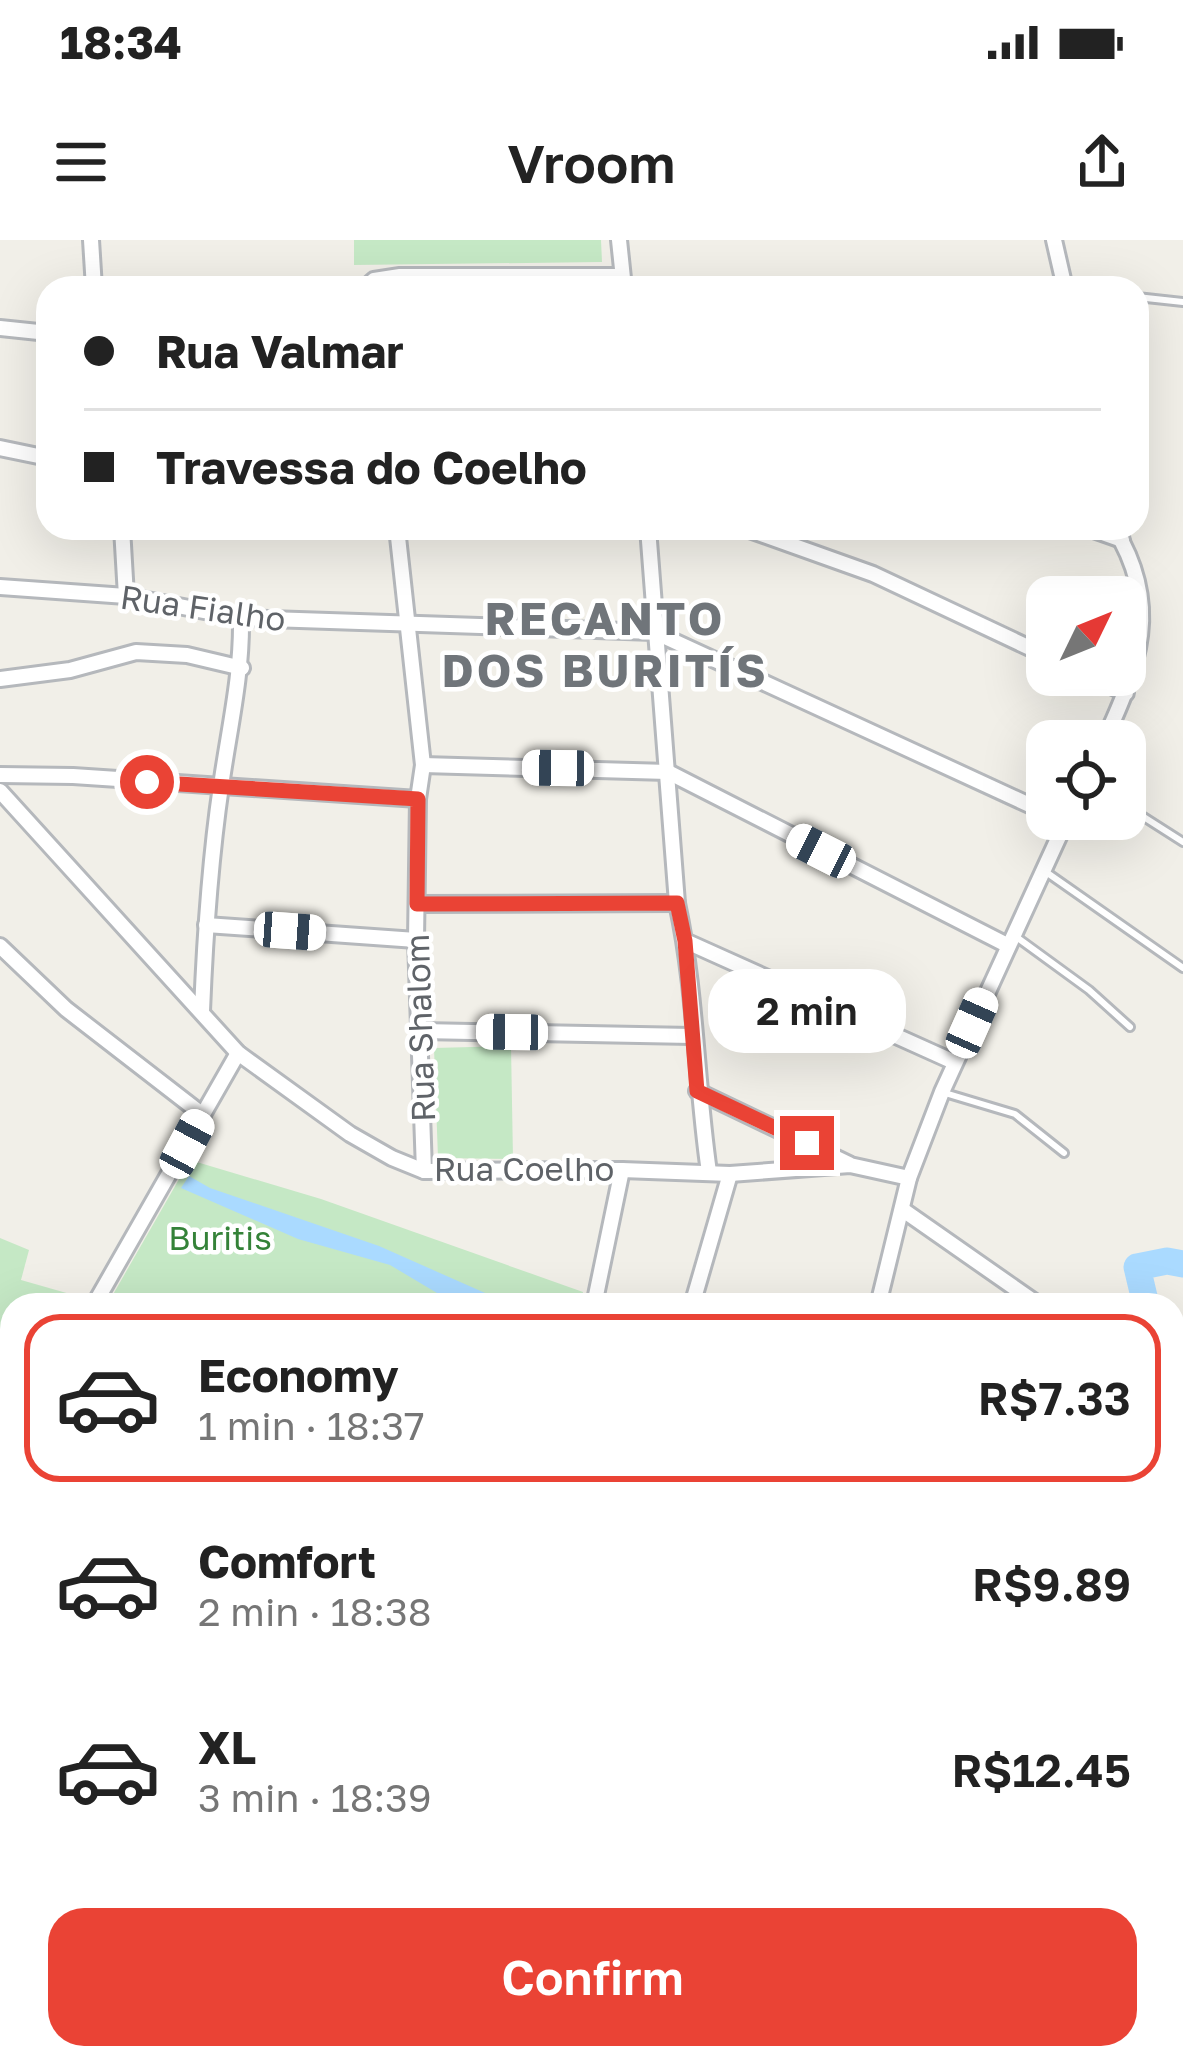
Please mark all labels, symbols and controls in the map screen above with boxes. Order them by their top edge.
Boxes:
text: 18:34 [60,15,182,69]
icon: menu [48,129,114,195]
icon: share [1069,129,1135,195]
text: Vroom [507,130,676,195]
text: Rua Valmar [156,324,404,378]
text: Travessa do Coelho [156,440,587,494]
north arrow [1026,576,1146,696]
map controls [1026,576,1146,840]
street label: Rua Fialho [118,577,288,638]
district label: RECANTO DOS BURITÍS [441,591,769,697]
button: locate [1026,720,1146,840]
car [522,749,594,787]
route start [120,755,174,809]
car [781,819,861,883]
car [253,911,327,951]
street label: Rua Shalom [397,933,442,1123]
callout: 2 min [708,969,906,1053]
car [941,983,1003,1063]
text: 2 min [756,987,858,1034]
car [476,1013,548,1051]
car [154,1104,220,1184]
route end [780,1116,834,1170]
street label: Rua Coelho [434,1149,614,1188]
park label: Buritis [168,1218,272,1257]
icon: car [54,1344,162,1452]
text: Economy [198,1348,399,1402]
text: R$7.33 [978,1371,1131,1425]
text: 1 min · 18:37 [198,1402,425,1449]
icon: car [54,1530,162,1638]
text: Comfort [198,1534,376,1588]
text: R$9.89 [972,1557,1131,1611]
text: 2 min · 18:38 [198,1588,432,1635]
icon: car [54,1716,162,1824]
text: XL [198,1720,256,1774]
text: R$12.45 [951,1743,1131,1797]
text: 3 min · 18:39 [198,1774,432,1821]
button: Confirm [48,1908,1137,2046]

